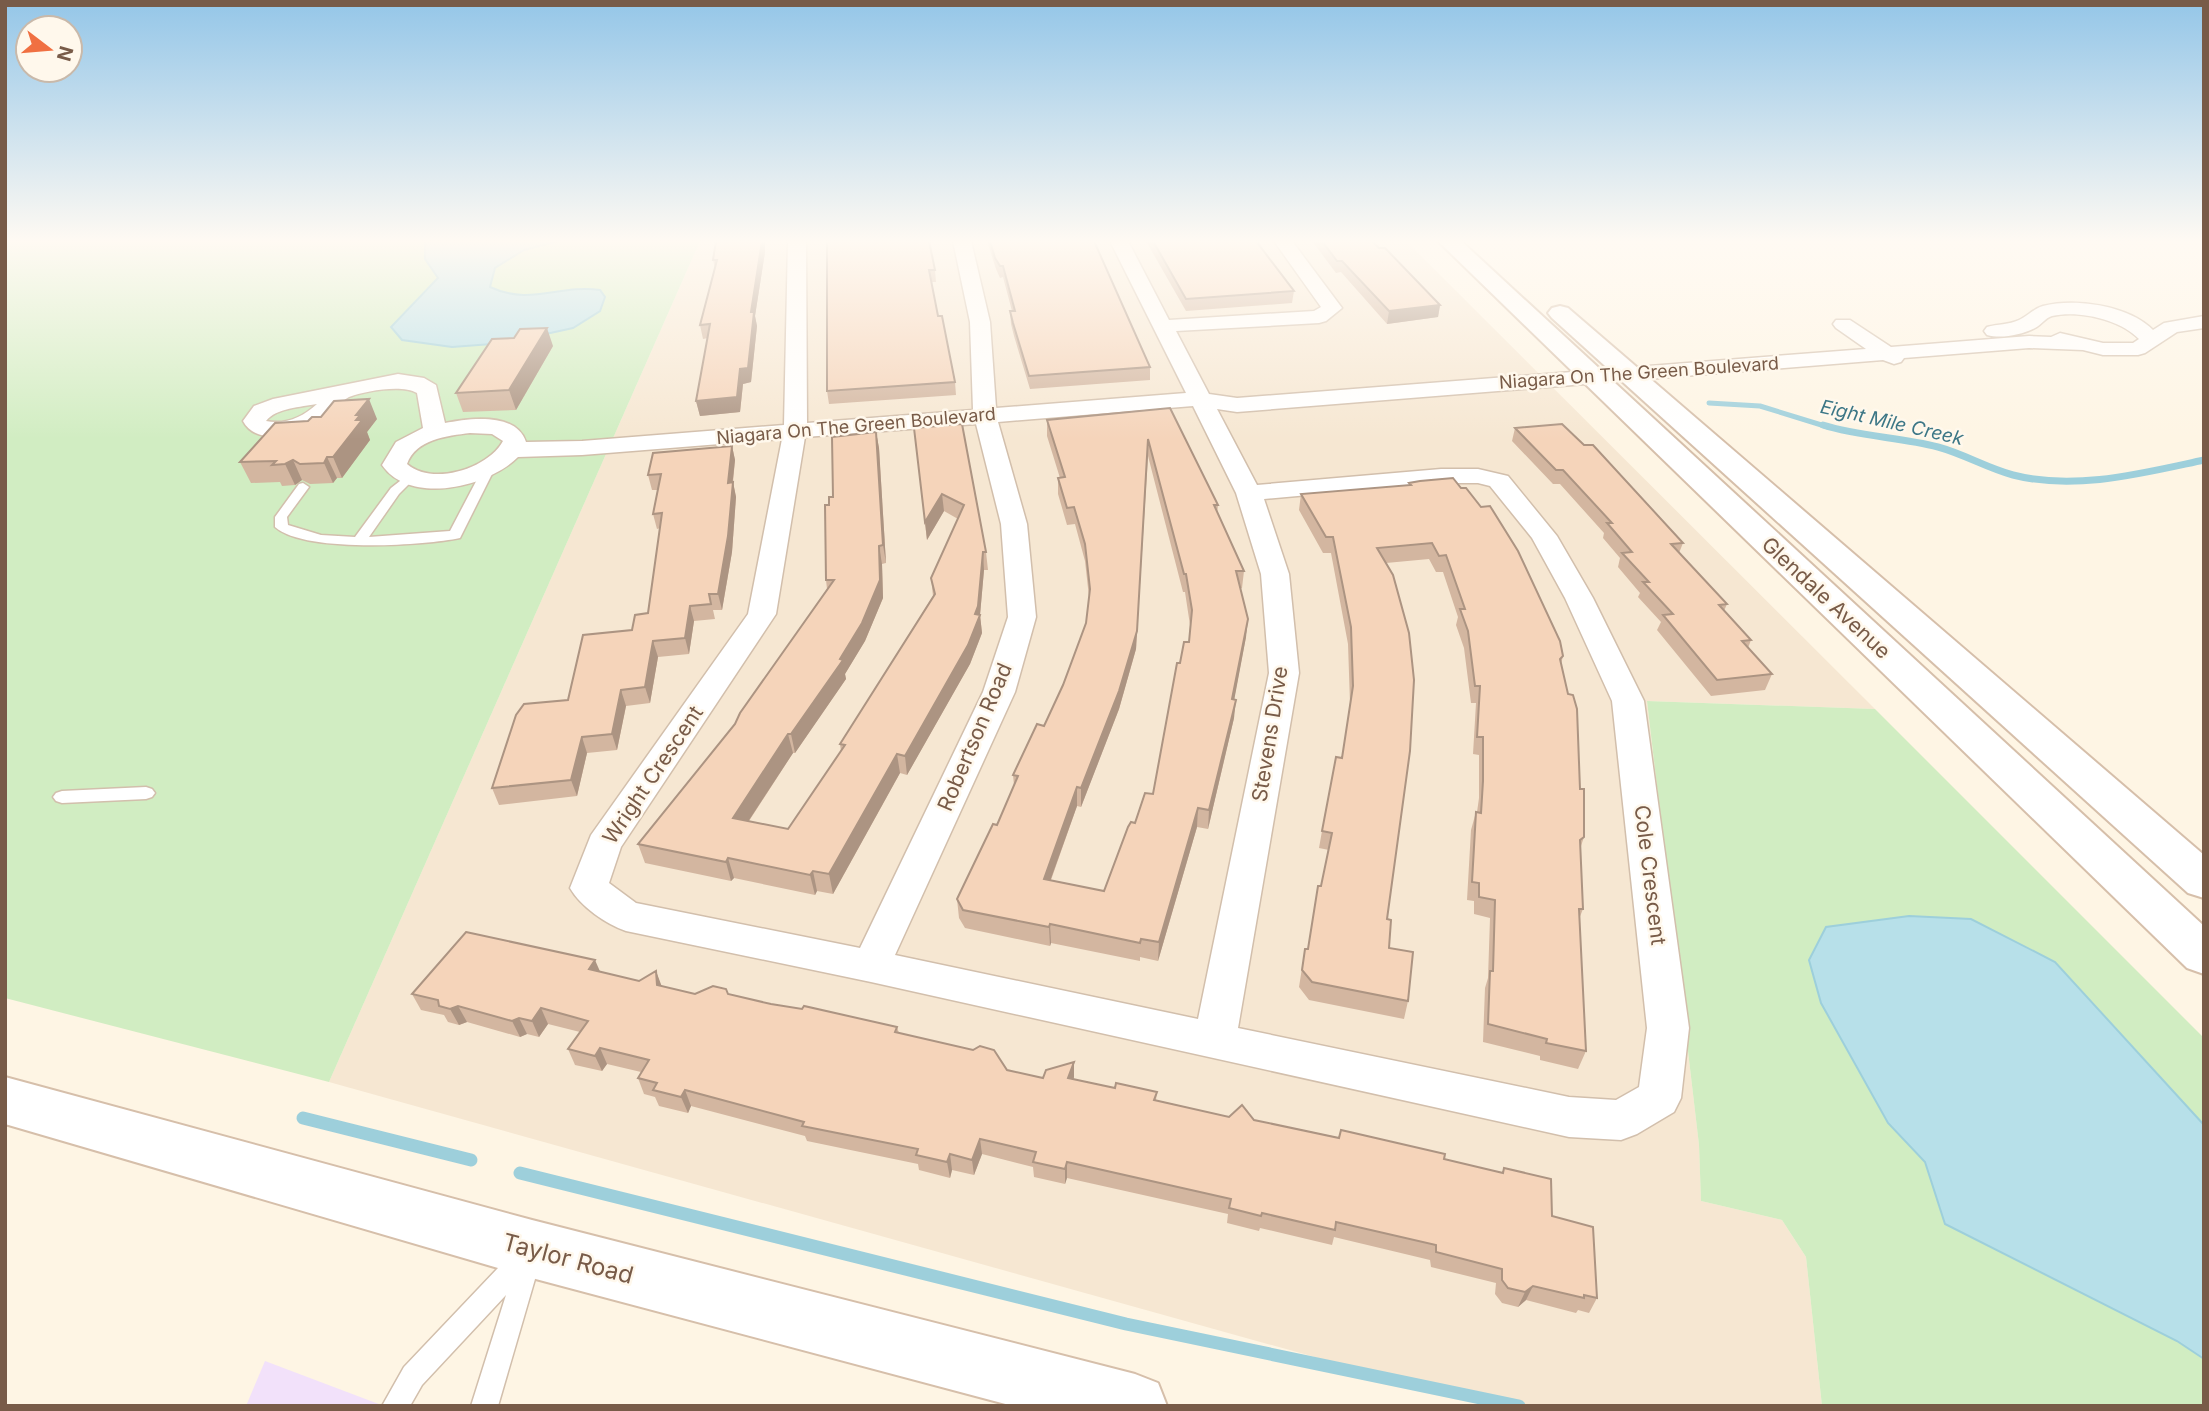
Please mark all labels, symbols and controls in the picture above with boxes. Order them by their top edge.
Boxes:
north arrow [14,14,84,84]
text: N [52,43,78,64]
street label: Niagara On The Green Boulevard [1498,352,1780,393]
water label: Eight Mile Creek [1818,395,1966,450]
street label: Niagara On The Green Boulevard [715,403,997,448]
street label: Glendale Avenue [1757,532,1896,664]
street label: Robertson Road [932,659,1017,815]
street label: Stevens Drive [1246,664,1293,804]
street label: Wright Crescent [597,701,708,848]
street label: Cole Crescent [1630,803,1672,947]
street label: Taylor Road [499,1227,637,1290]

